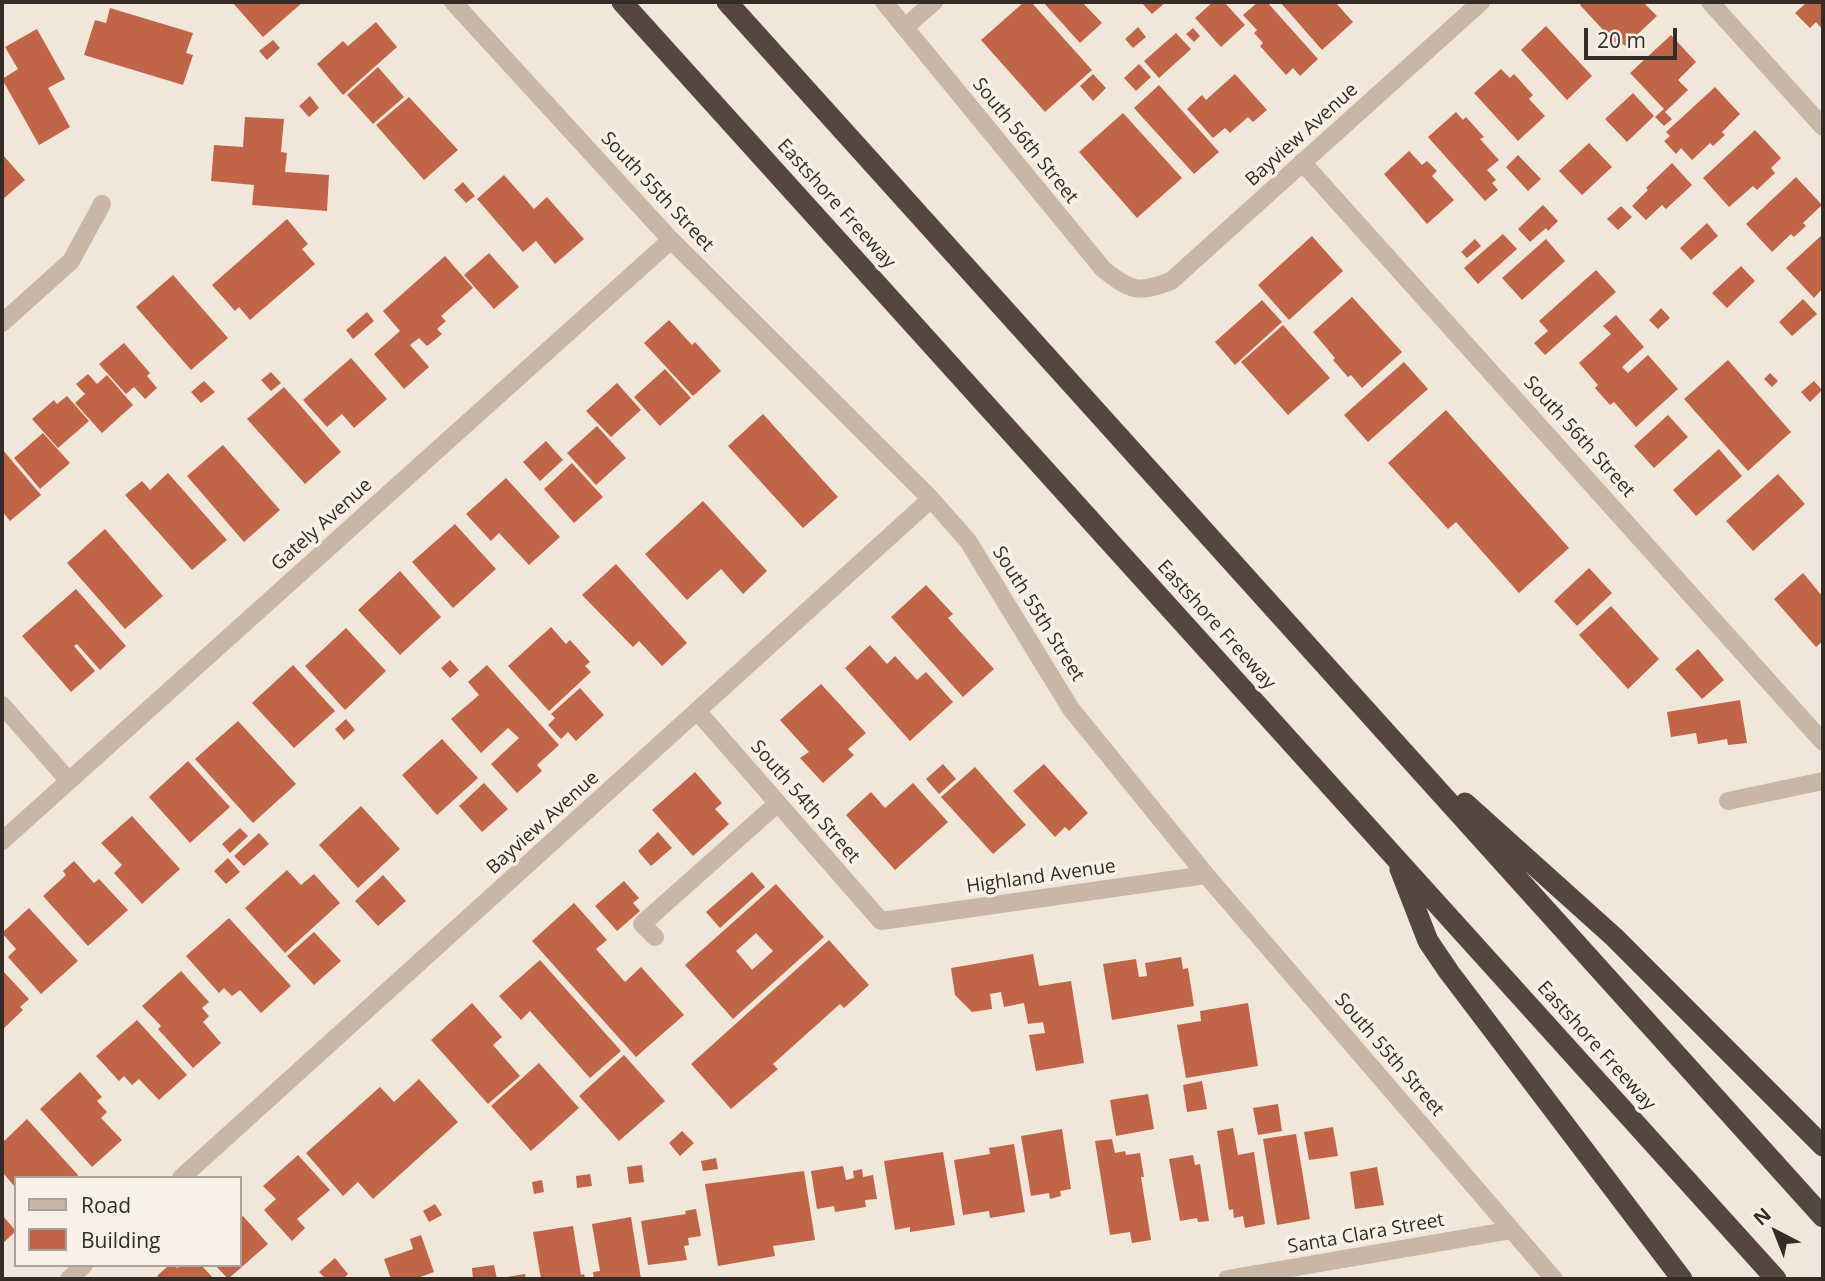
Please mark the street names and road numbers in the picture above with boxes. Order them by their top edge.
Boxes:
street label: South 56th Street [967,74,1083,208]
street label: Bayview Avenue [1241,79,1363,191]
street label: South 55th Street [596,128,718,256]
street label: Eastshore Freeway [772,135,900,273]
street label: South 56th Street [1519,372,1639,502]
street label: Gately Avenue [267,474,377,576]
street label: South 55th Street [987,542,1089,686]
street label: Eastshore Freeway [1152,556,1280,694]
street label: South 54th Street [746,736,864,868]
street label: Bayview Avenue [482,767,604,879]
street label: Highland Avenue [965,855,1117,899]
street label: Eastshore Freeway [1532,977,1660,1115]
street label: South 55th Street [1330,989,1448,1121]
street label: Santa Clara Street [1286,1209,1446,1259]

